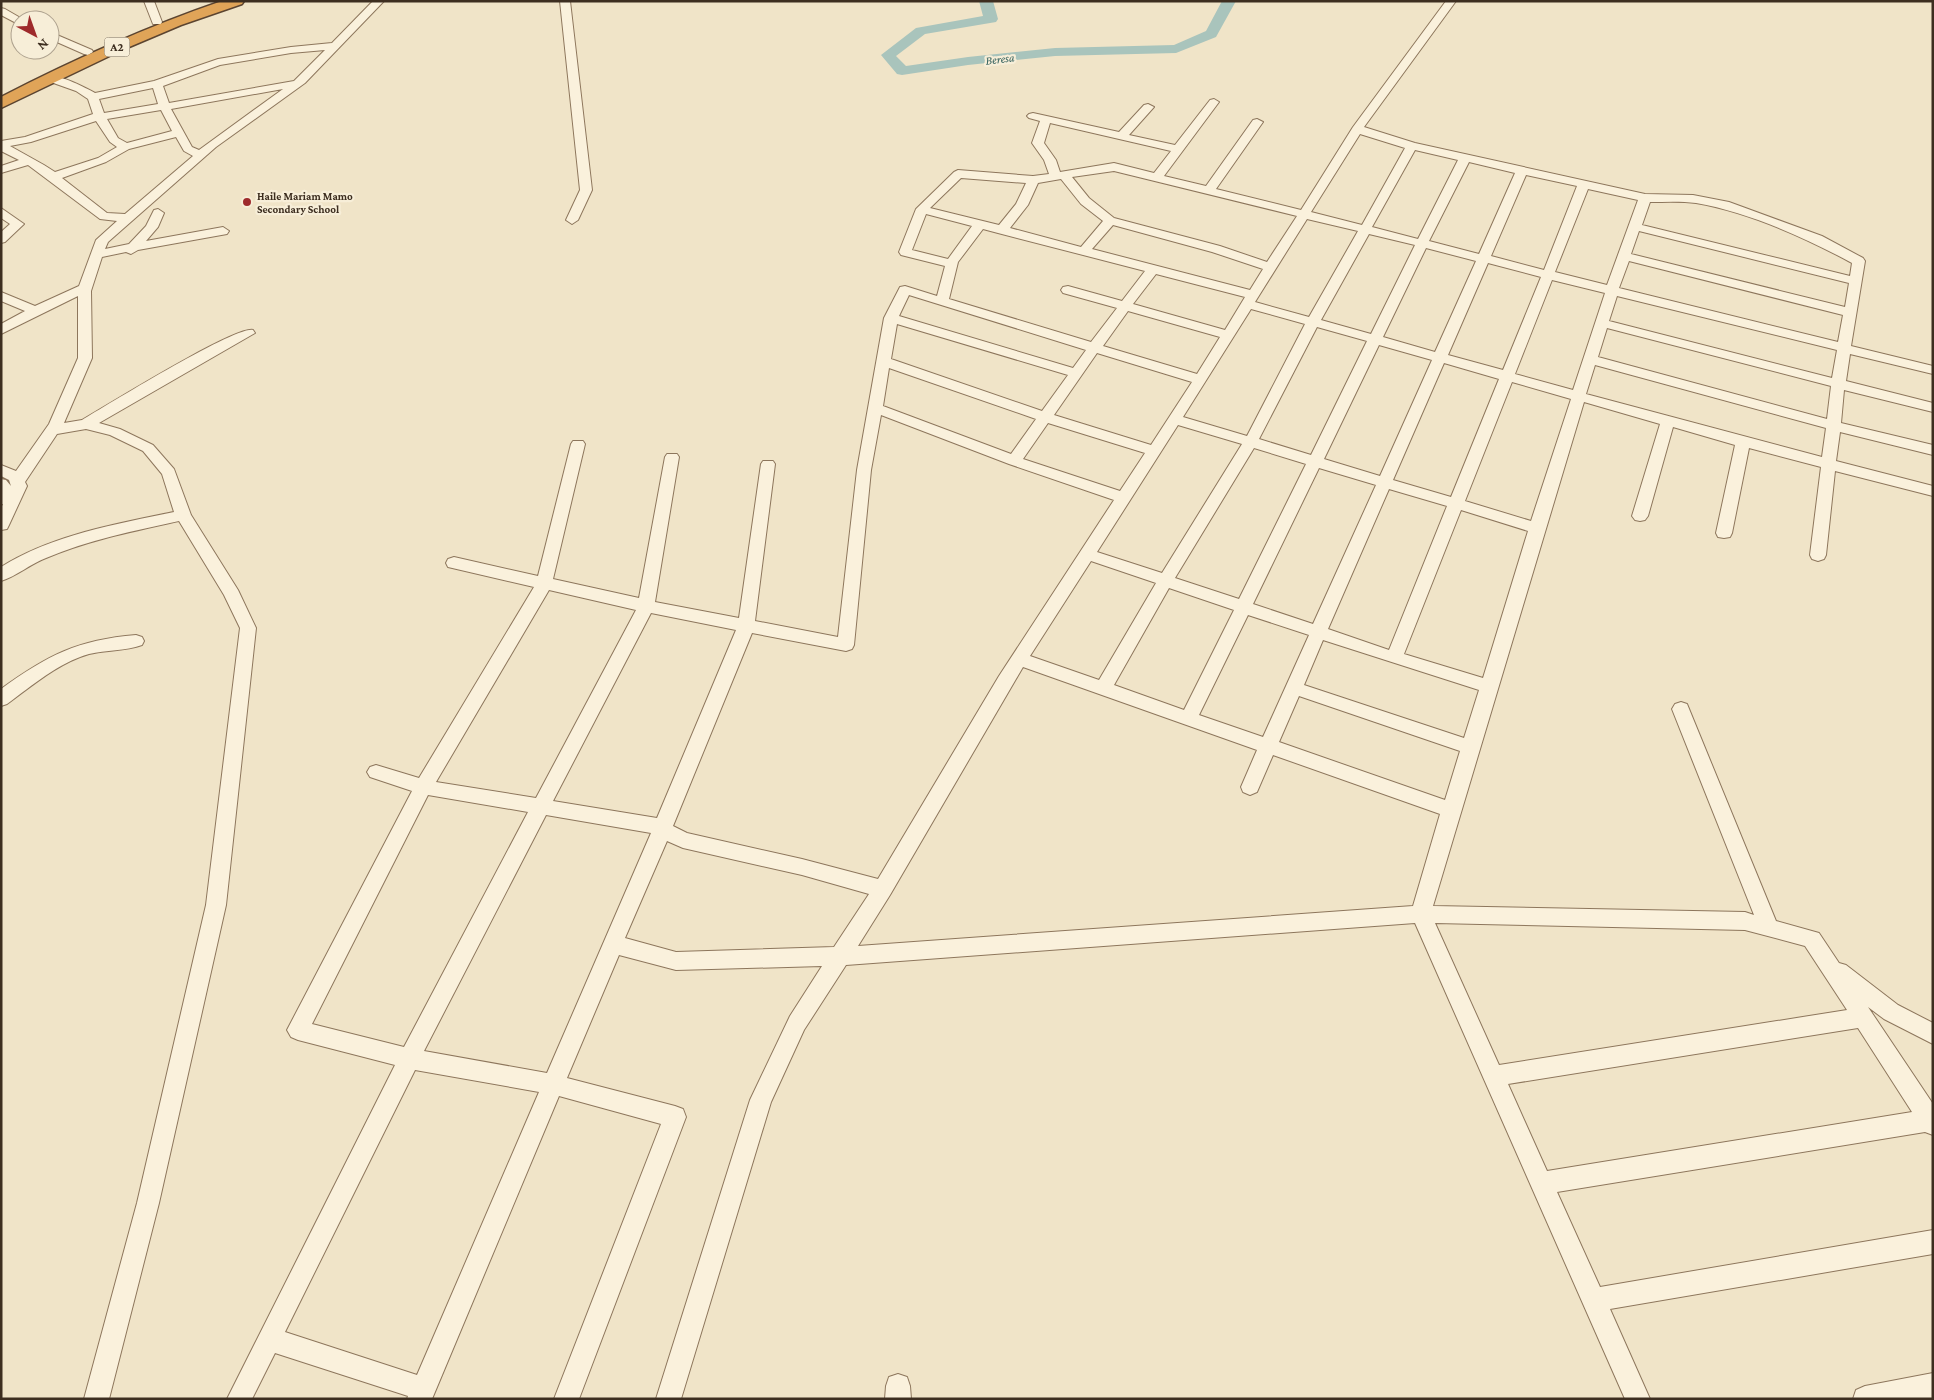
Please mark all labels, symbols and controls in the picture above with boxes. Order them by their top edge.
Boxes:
north arrow [10,10,60,60]
text: N [34,36,52,54]
road number: A2 [104,38,130,56]
water label: Beresa [985,50,1016,68]
place label: Haile Mariam Mamo Secondary School [257,190,353,215]
marker: Haile Mariam Mamo Secondary School [241,196,253,208]

